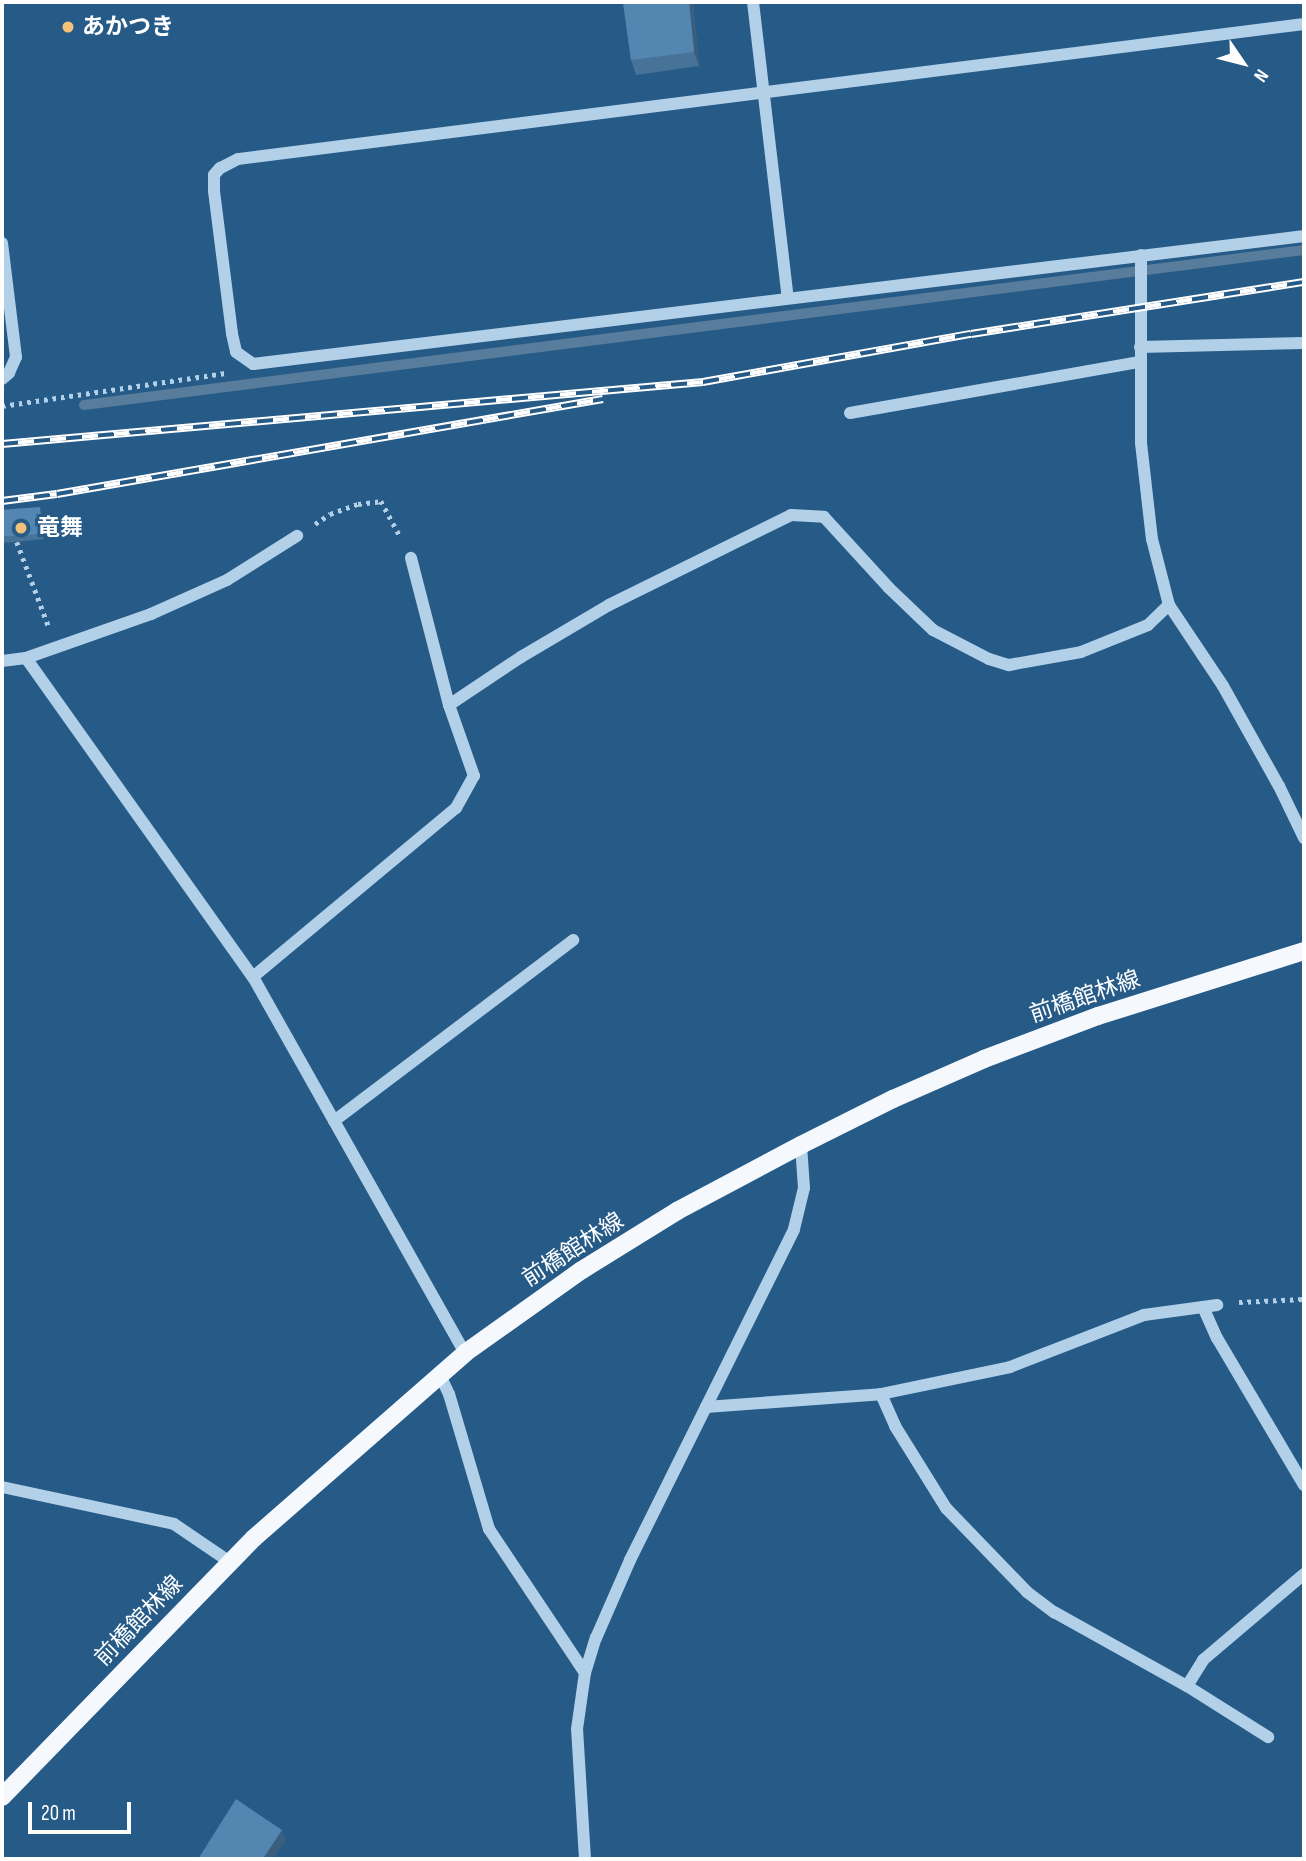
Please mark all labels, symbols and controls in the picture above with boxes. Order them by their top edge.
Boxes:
place label: あかつき [82,13,174,41]
marker: あかつき [60,19,76,35]
north arrow [1208,28,1278,98]
text: N [1248,65,1273,86]
place label: 竜舞 [37,514,83,542]
marker: 竜舞 [11,518,31,538]
street label: 前橋館林線 [1026,965,1144,1029]
street label: 前橋館林線 [517,1207,629,1293]
street label: 前橋館林線 [89,1570,189,1672]
scale bar [32,1787,135,1831]
text: 20 m [41,1801,76,1826]

